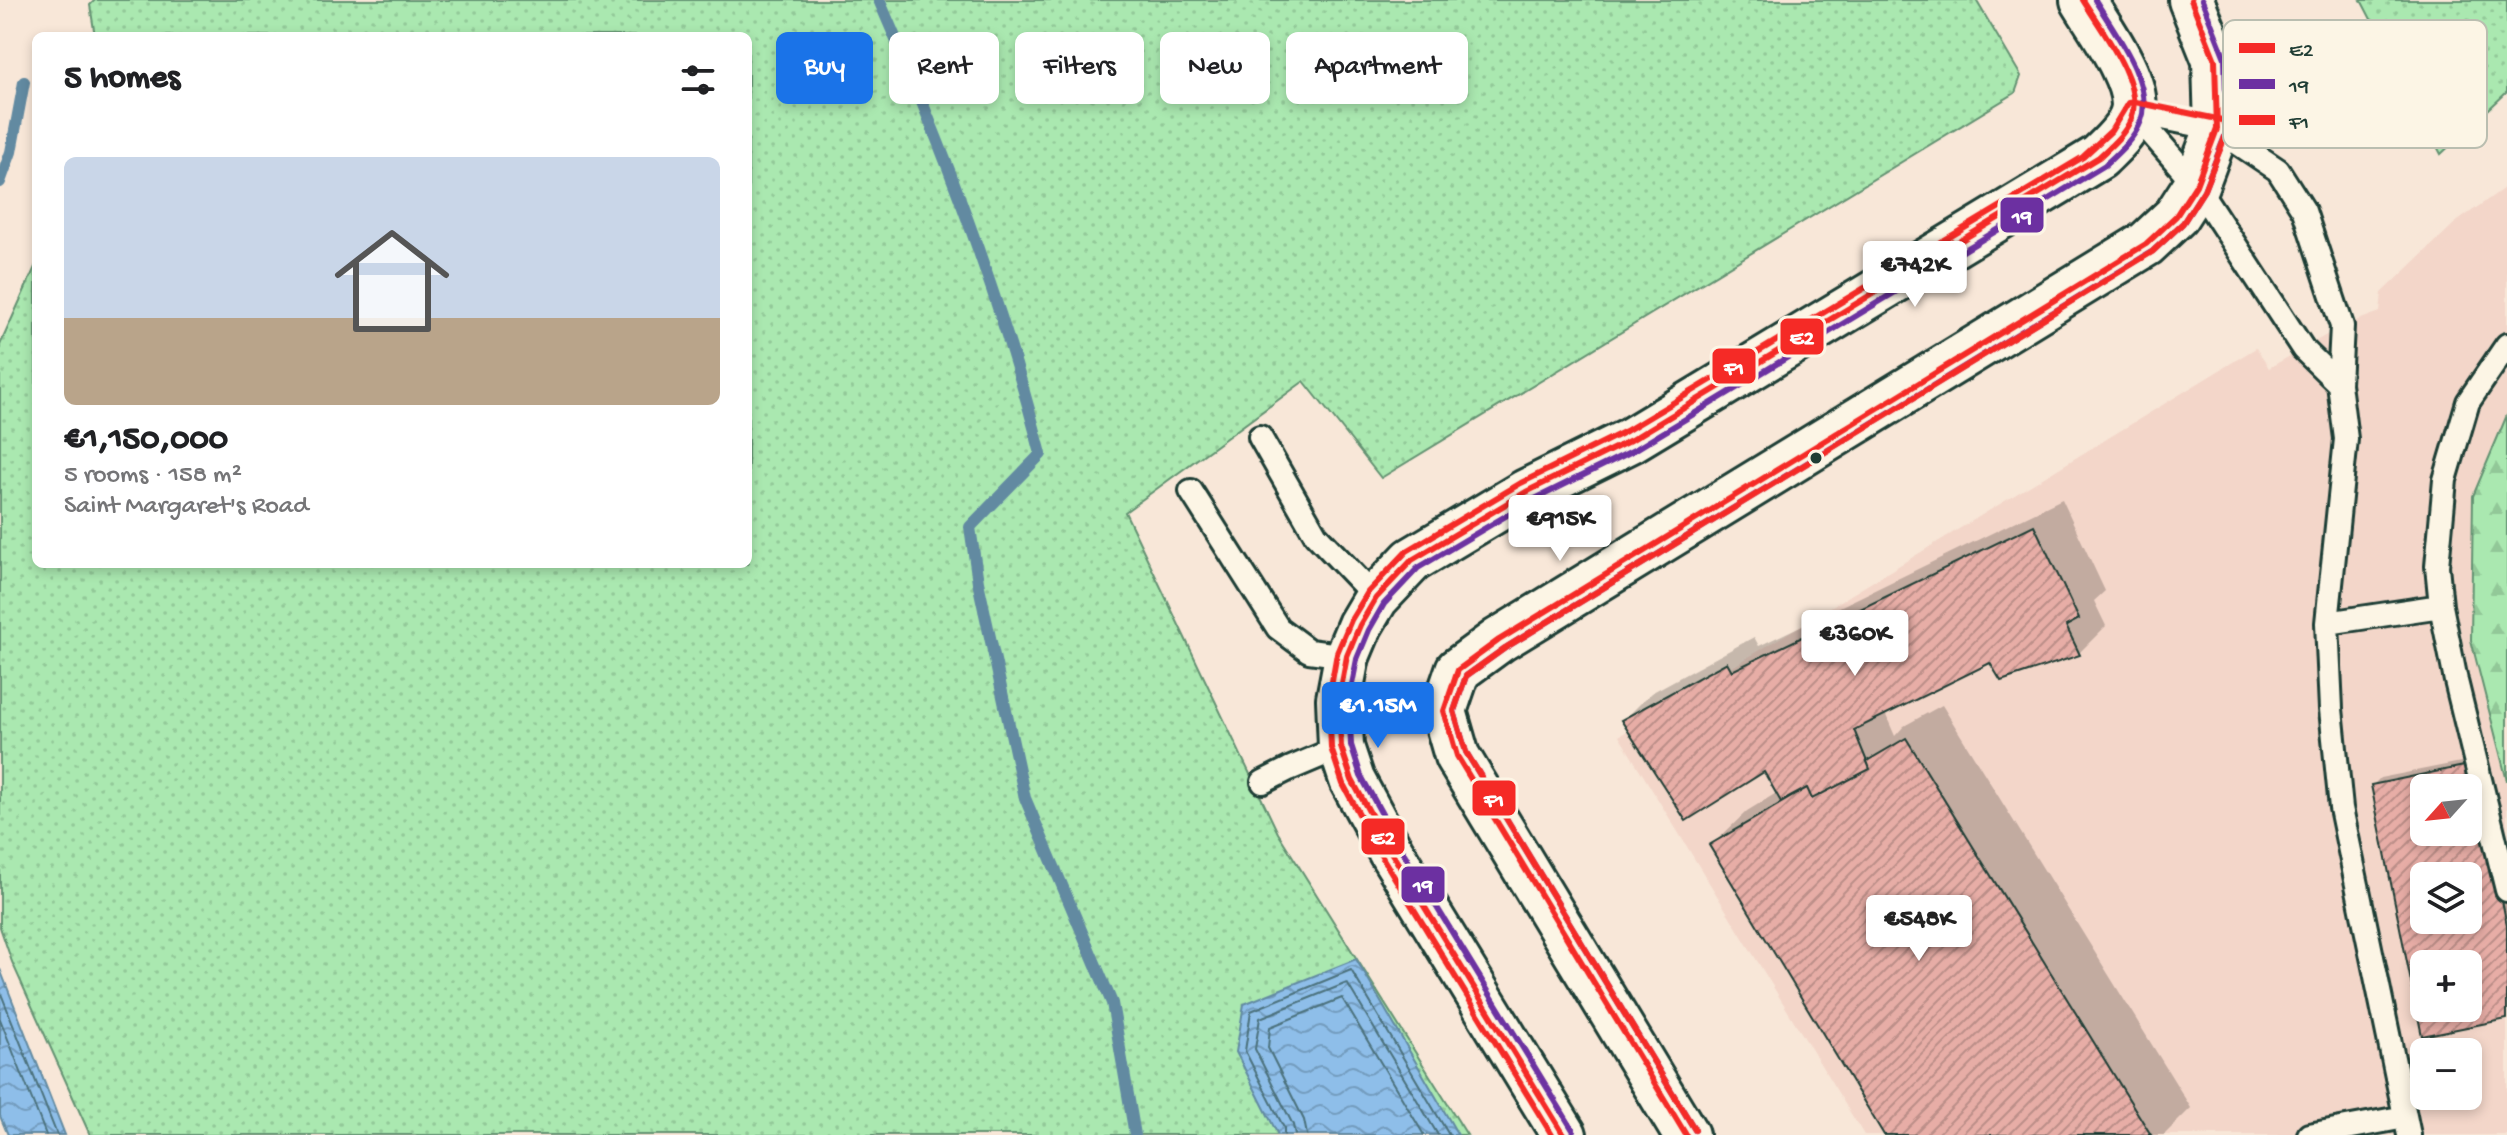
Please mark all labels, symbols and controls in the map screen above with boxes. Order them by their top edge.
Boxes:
legend [2223,20,2487,148]
chip: Buy [776,32,873,104]
chip: Rent [889,32,999,104]
chip: Filters [1015,32,1144,104]
chip: New [1160,32,1270,104]
chip: Apartment [1286,32,1468,104]
text: E2 [2289,39,2314,65]
icon: filters [676,58,720,102]
text: 5 homes [64,60,180,100]
text: 19 [2288,75,2309,101]
text: F1 [2288,111,2309,137]
line badge: 19 [1999,196,2045,234]
text: 19 [2011,206,2032,232]
icon: home [320,209,464,353]
pin: €742K [1859,241,1971,309]
text: €742K [1881,251,1949,282]
line badge: E2 [1779,317,1825,356]
text: E2 [1790,327,1814,353]
line badge: F1 [1711,347,1757,385]
text: F1 [1723,357,1744,383]
text: €1,150,000 [64,421,228,461]
unlabelled marker [1808,450,1824,466]
text: 5 rooms · 158 m² [64,461,242,492]
text: Saint Margaret's Road [64,492,309,523]
pin: €915K [1504,495,1616,563]
text: €915K [1527,505,1594,536]
pin: €360K [1799,610,1911,678]
text: €360K [1819,620,1891,651]
pin: €1.15M [1313,682,1443,750]
text: €1.15M [1340,692,1416,723]
north arrow [2410,774,2482,846]
map controls [2410,774,2482,1110]
line badge: F1 [1471,779,1517,817]
text: F1 [1483,789,1504,815]
line badge: E2 [1360,817,1406,856]
text: E2 [1371,827,1395,853]
button: layers [2410,862,2482,934]
line badge: 19 [1400,865,1446,904]
text: 19 [1412,875,1433,901]
pin: €548K [1863,895,1975,963]
text: €548K [1884,905,1954,936]
button: + [2410,950,2482,1022]
button: − [2410,1038,2482,1110]

